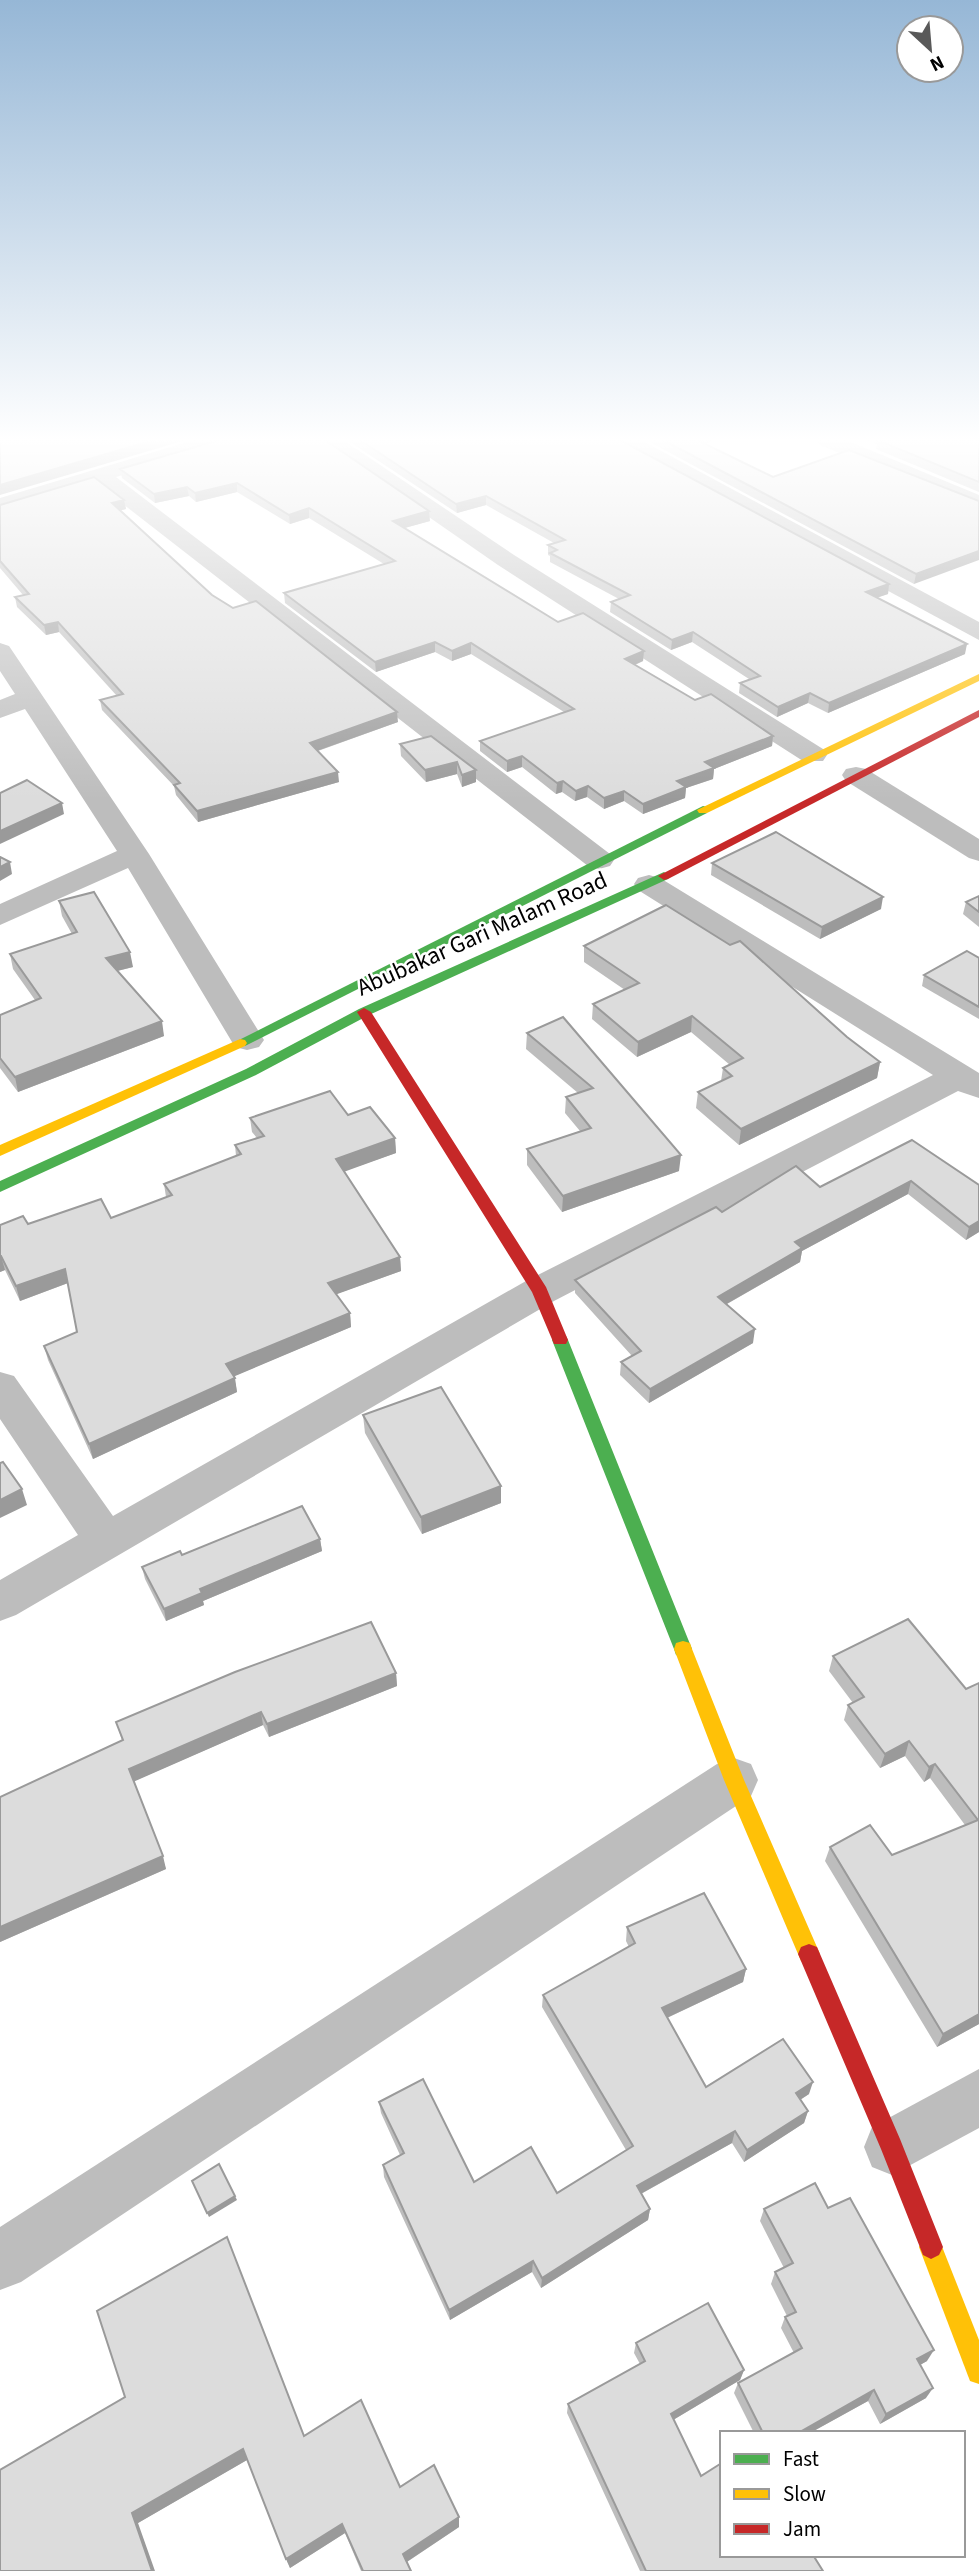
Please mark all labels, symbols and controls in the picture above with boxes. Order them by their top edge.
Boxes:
north arrow [895,14,965,84]
text: N [925,48,948,78]
street label: Abubakar Gari Malam Road [351,863,613,1005]
legend [720,2431,965,2557]
text: Fast [783,2444,819,2474]
text: Slow [783,2479,826,2509]
text: Jam [783,2514,821,2544]

